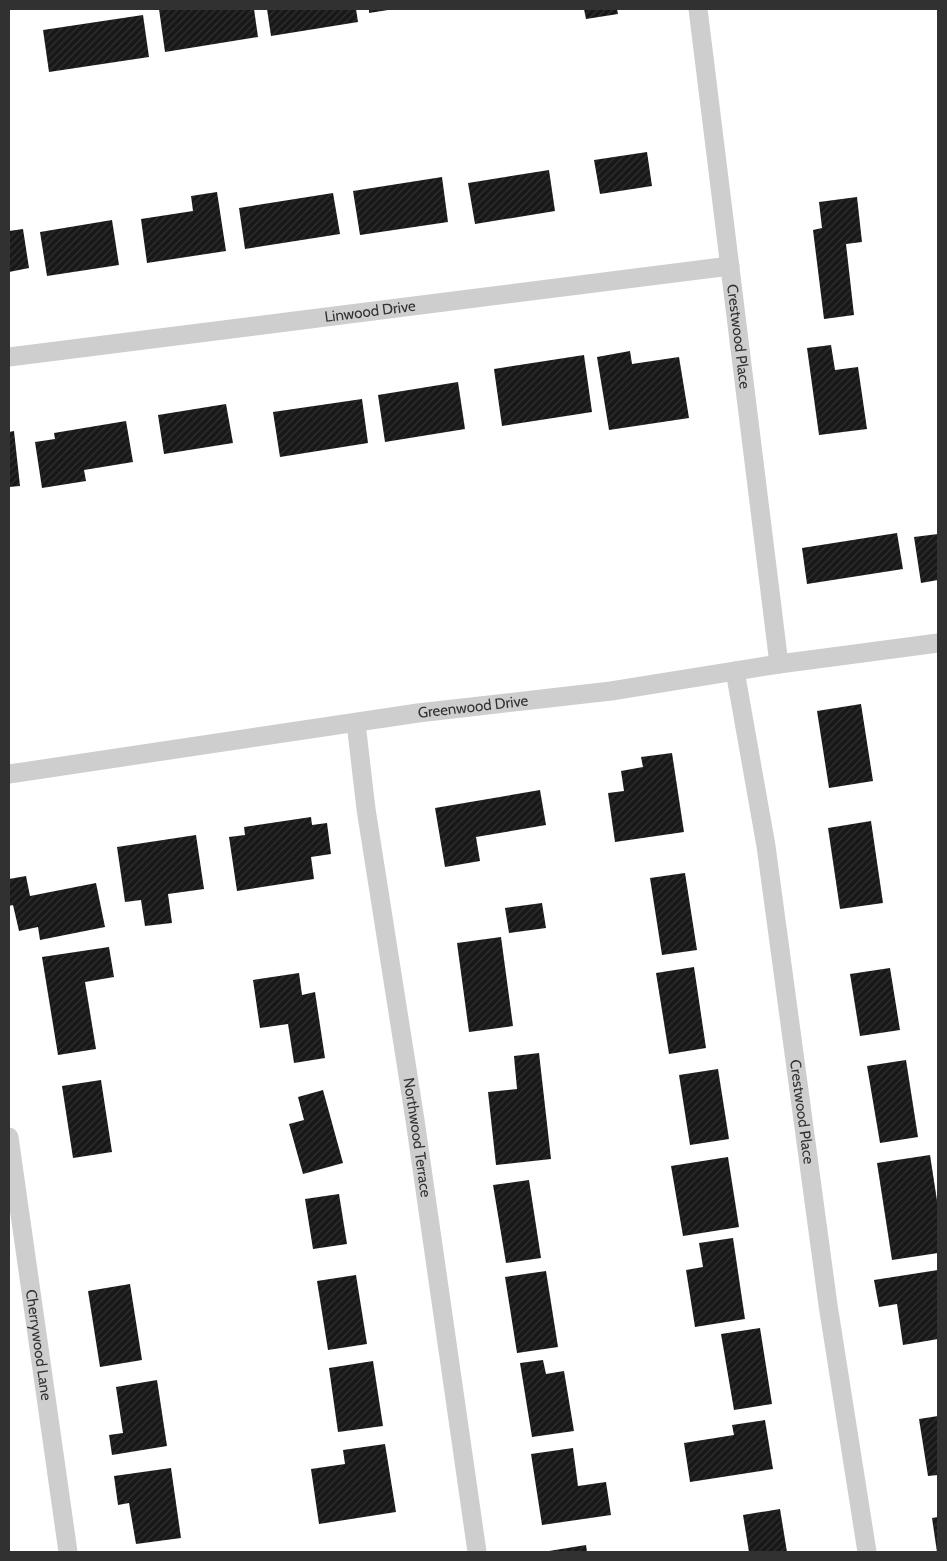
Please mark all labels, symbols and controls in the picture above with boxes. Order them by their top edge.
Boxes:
street label: Crestwood Place [723,283,754,390]
street label: Linwood Drive [324,297,417,326]
street label: Greenwood Drive [417,691,530,722]
street label: Crestwood Place [786,1058,818,1166]
street label: Northwood Terrace [399,1076,435,1199]
street label: Cherrywood Lane [22,1288,55,1402]

